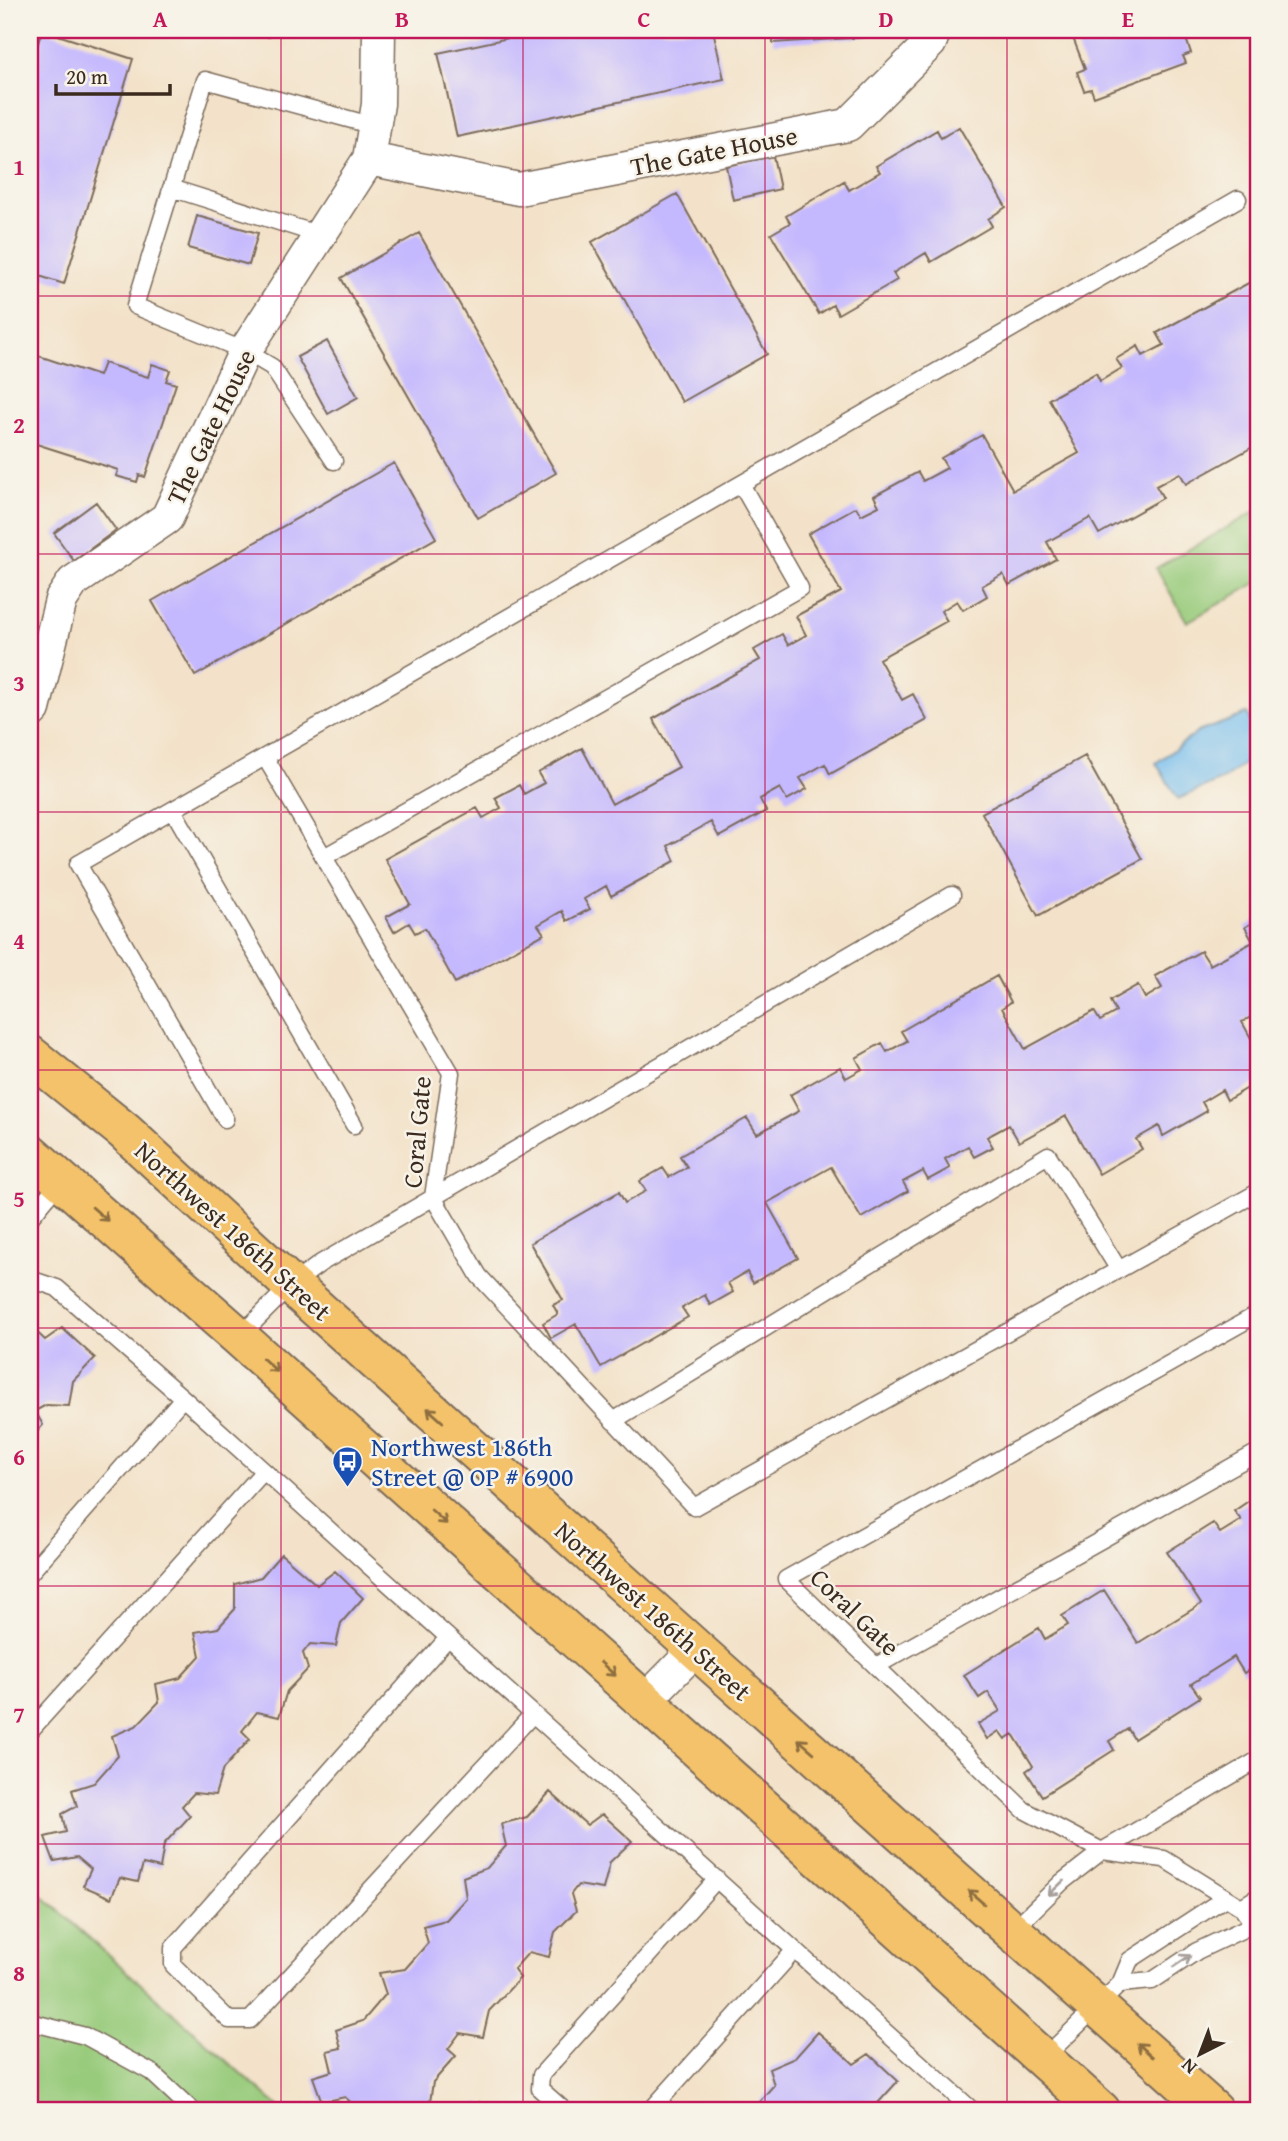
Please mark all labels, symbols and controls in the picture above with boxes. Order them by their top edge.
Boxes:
text: A [153,2,168,35]
text: B [395,2,409,35]
text: C [637,2,651,35]
text: D [879,2,894,35]
text: E [1122,2,1134,35]
scale bar [56,52,170,96]
text: 20 m [66,61,108,92]
street label: The Gate House [627,115,801,186]
text: 1 [13,150,25,183]
street label: The Gate House [156,342,265,511]
text: 2 [13,408,25,441]
text: 3 [13,666,25,699]
text: 4 [13,924,25,957]
street label: Coral Gate [392,1074,441,1190]
street label: Northwest 186th Street [126,1132,340,1330]
text: 5 [13,1182,25,1215]
one-way arrow [91,1206,109,1222]
one-way arrow [261,1356,278,1373]
one-way arrow [427,1407,445,1423]
place label: Northwest 186th Street @ OP # 6900 [371,1427,574,1496]
text: 6 [13,1440,25,1473]
bus stop icon: Northwest 186th Street @ OP # 6900 [331,1445,365,1489]
one-way arrow [430,1509,448,1525]
street label: Northwest 186th Street [546,1512,760,1710]
street label: Coral Gate [801,1559,909,1665]
one-way arrow [599,1661,616,1678]
text: 7 [13,1698,25,1731]
one-way arrow [797,1738,815,1754]
one-way arrow [1047,1880,1064,1897]
one-way arrow [967,1889,985,1905]
one-way arrow [1171,1954,1191,1968]
text: 8 [13,1956,25,1989]
north arrow [1166,2018,1236,2088]
one-way arrow [1137,2041,1154,2058]
text: N [1174,2052,1203,2081]

